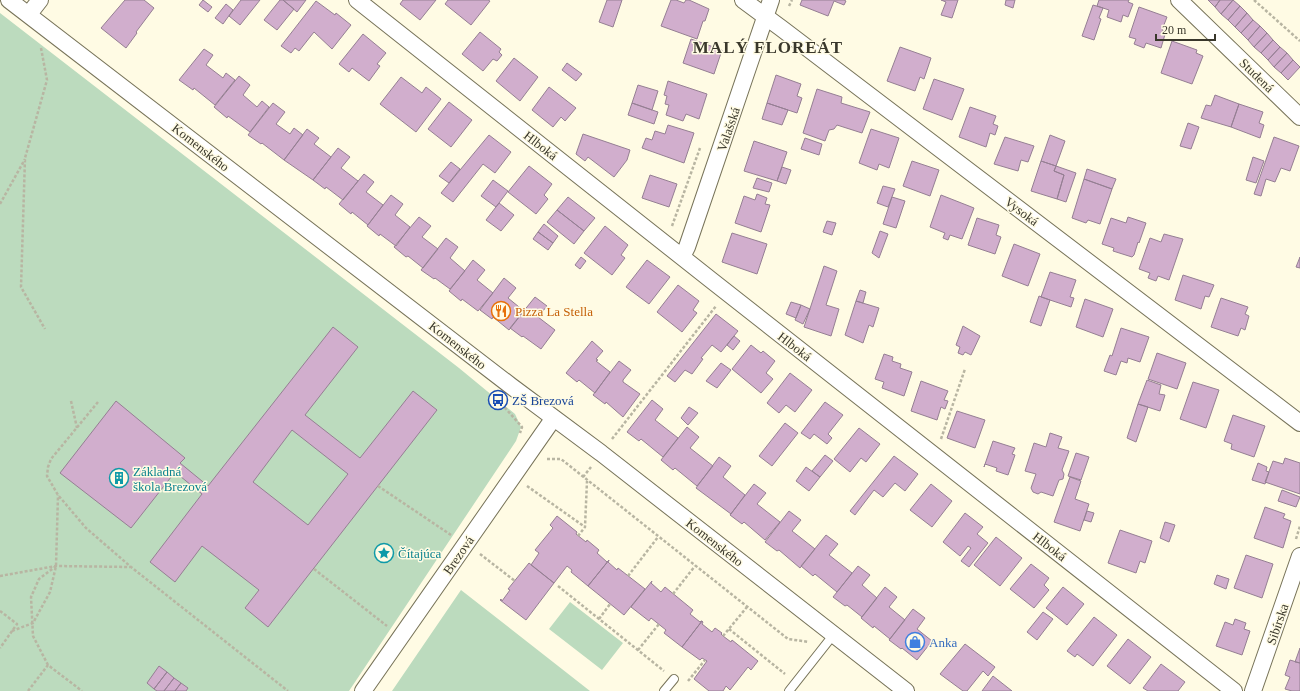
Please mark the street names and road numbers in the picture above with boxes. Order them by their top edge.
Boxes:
street label: Studená [1236,55,1277,95]
street label: Valašská [714,105,743,153]
street label: Komenského [169,120,232,174]
street label: Hlboká [521,128,561,163]
street label: Vysoká [1002,194,1042,229]
street label: Komenského [426,318,489,372]
street label: Hlboká [775,329,815,364]
street label: Komenského [683,515,746,569]
street label: Hlboká [1030,529,1070,564]
street label: Brezová [440,533,477,577]
street label: Sibírska [1263,601,1292,647]

